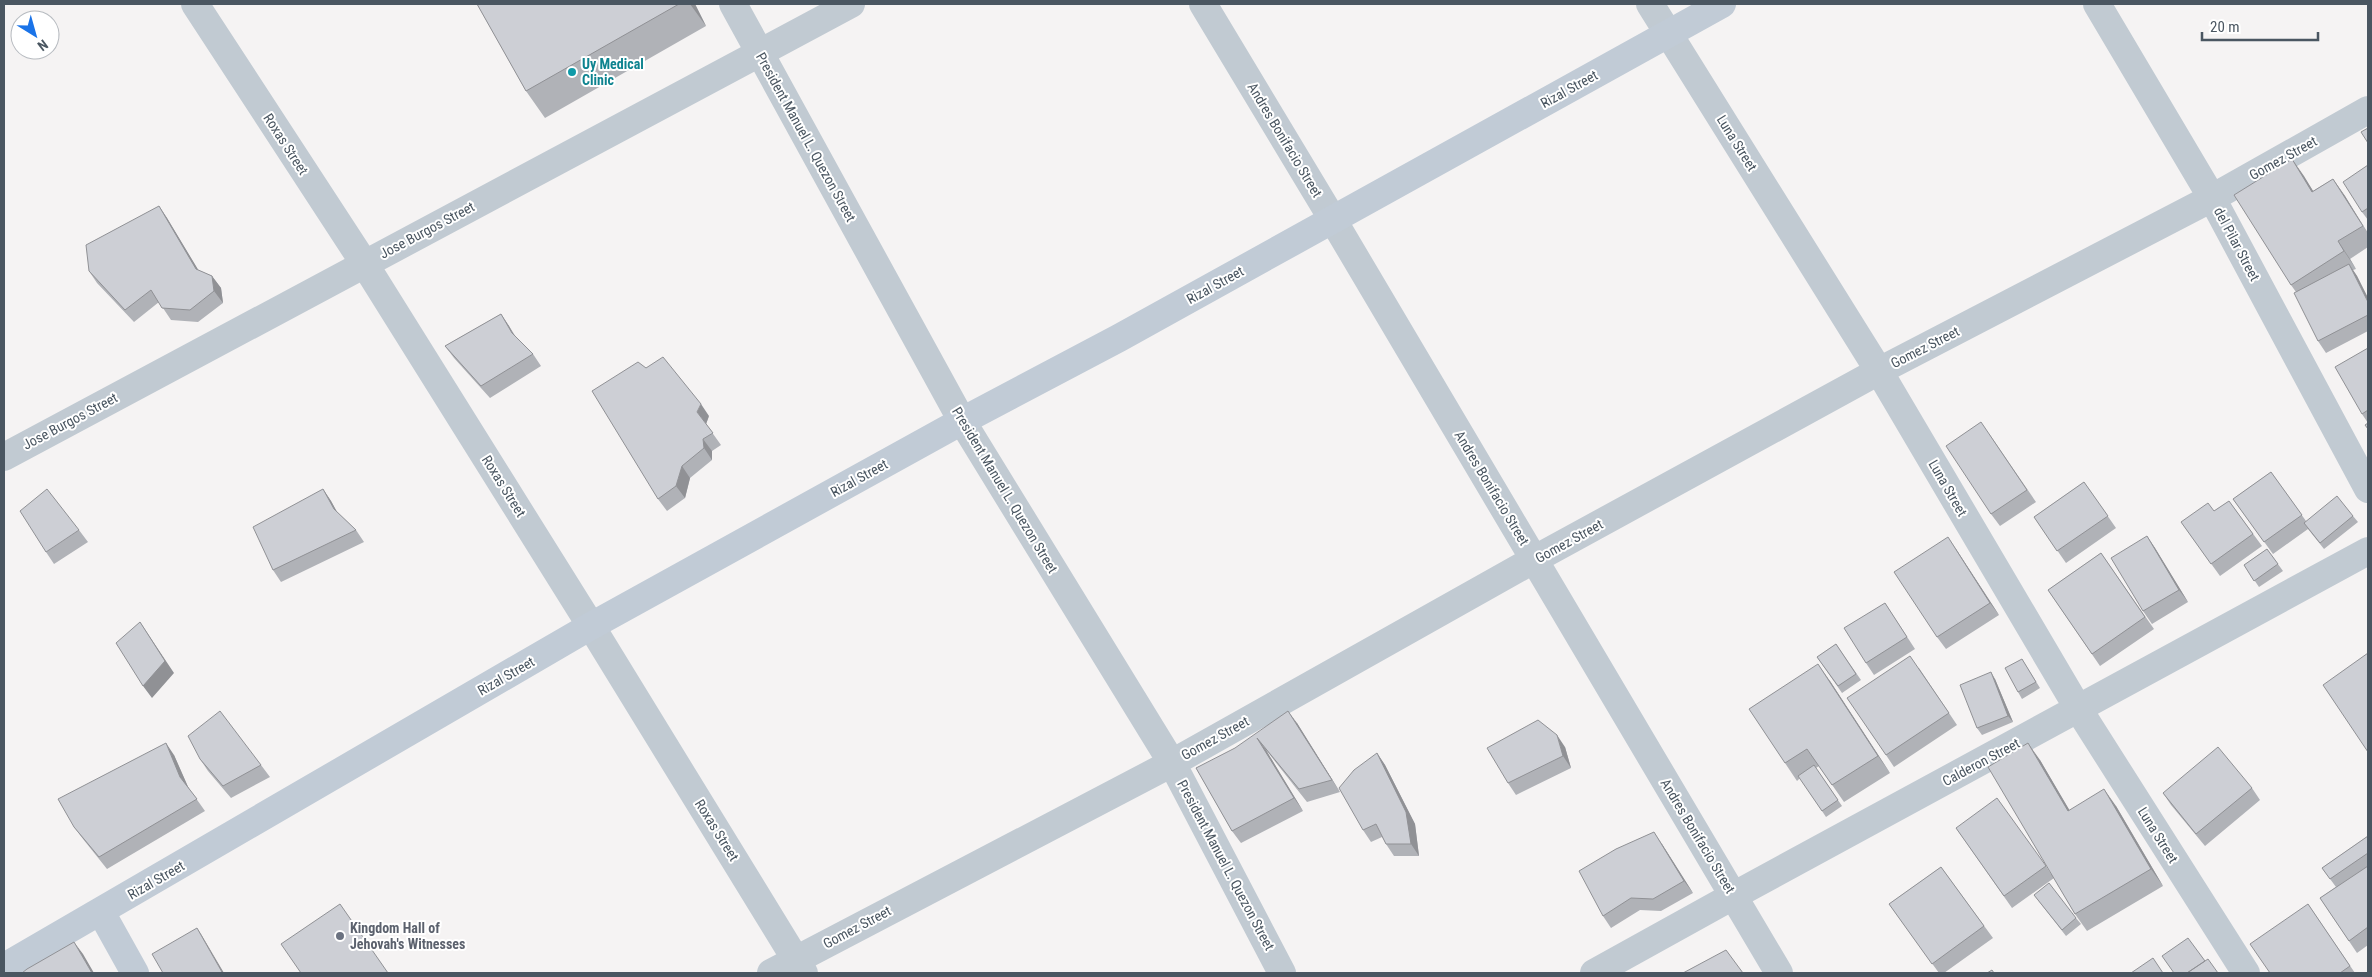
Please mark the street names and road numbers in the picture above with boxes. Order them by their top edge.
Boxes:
street label: President Manuel L. Quezon Street [753,50,859,224]
street label: Rizal Street [1538,67,1600,111]
street label: Andres Bonifacio Street [1245,80,1325,200]
street label: Roxas Street [260,110,312,178]
street label: Luna Street [1714,112,1760,174]
street label: Gomez Street [2247,133,2319,183]
street label: Jose Burgos Street [377,198,477,262]
street label: del Pilar Street [2211,204,2263,284]
street label: Rizal Street [1184,263,1246,307]
street label: Gomez Street [1888,323,1962,371]
street label: Jose Burgos Street [20,389,120,453]
street label: President Manuel L. Quezon Street [949,404,1061,576]
street label: Andres Bonifacio Street [1452,428,1532,548]
street label: Roxas Street [479,452,529,520]
street label: Rizal Street [828,456,890,500]
street label: Luna Street [1925,457,1971,519]
street label: Gomez Street [1533,516,1605,566]
street label: Rizal Street [475,653,537,699]
street label: Gomez Street [1179,713,1251,763]
street label: Calderon Street [1940,735,2022,789]
street label: Andres Bonifacio Street [1658,776,1738,896]
street label: President Manuel L. Quezon Street [1174,777,1278,953]
street label: Roxas Street [692,796,742,864]
street label: Luna Street [2135,804,2181,866]
street label: Rizal Street [125,857,187,903]
street label: Gomez Street [820,902,894,952]

